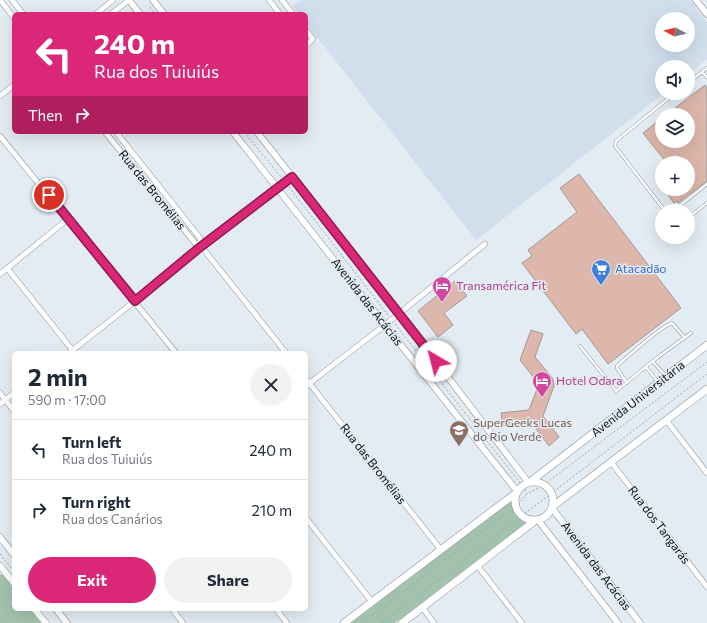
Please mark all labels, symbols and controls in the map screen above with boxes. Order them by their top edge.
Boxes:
north arrow [655,12,695,52]
map controls [655,12,695,244]
text: 240 m [94,26,175,60]
icon: left [28,28,80,80]
text: Rua dos Tuiuiús [94,60,219,82]
button: sound [655,60,695,100]
icon: right [71,104,93,126]
text: Then [28,106,63,124]
button: layers [655,108,695,148]
street label: Rua das Bromélias [116,147,189,232]
button: + [655,156,695,196]
pin [32,178,66,212]
icon: arrive [38,184,60,206]
button: − [655,204,695,244]
street label: Avenida das Acácias [329,255,406,348]
supermarket icon: Atacadão [590,258,612,286]
place label: Atacadão [615,261,667,275]
hotel icon: Transamérica Fit [431,275,453,303]
place label: Transamérica Fit [456,278,546,292]
position arrow [415,340,457,382]
street label: Avenida Universitária [588,357,687,439]
text: 2 min [28,362,88,391]
button: close [250,364,292,406]
hotel icon: Hotel Odara [531,370,553,398]
place label: Hotel Odara [556,373,623,387]
text: 590 m · 17:00 [28,392,106,408]
place label: SuperGeeks Lucas do Rio Verde [473,415,572,443]
school or university icon: SuperGeeks Lucas do Rio Verde [448,419,470,447]
street label: Rua das Bromélias [338,420,410,506]
text: Turn left [62,433,121,451]
icon: left [28,439,50,461]
text: 240 m [249,441,292,459]
text: Rua dos Tuiuiús [62,451,152,467]
street label: Rua dos Tangarás [626,483,694,566]
text: Turn right [62,493,131,511]
icon: right [28,499,50,521]
text: 210 m [252,501,292,519]
text: Rua dos Canários [62,511,163,527]
street label: Avenida das Acácias [559,518,635,613]
button: Exit [28,557,156,603]
button: Share [164,557,292,603]

